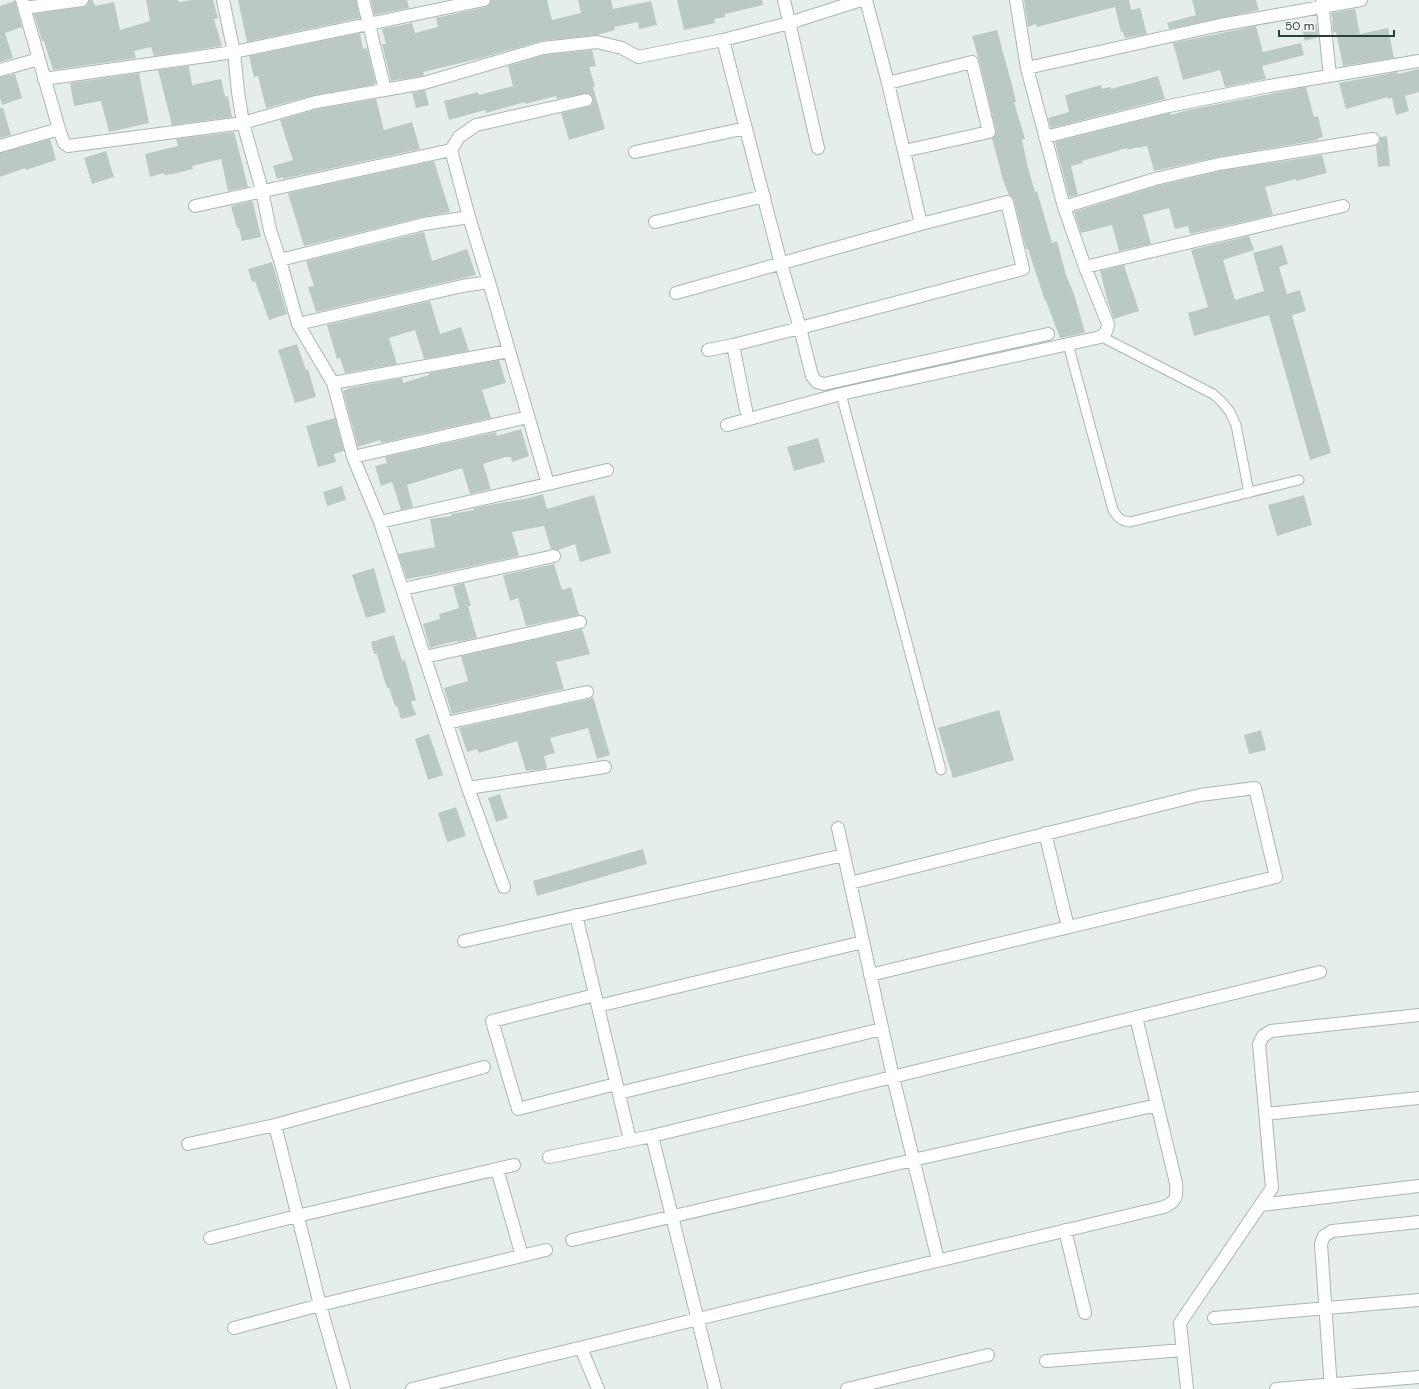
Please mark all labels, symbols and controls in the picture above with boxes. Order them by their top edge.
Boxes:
scale bar [1279,12,1394,38]
text: 50 m [1285,18,1314,34]

